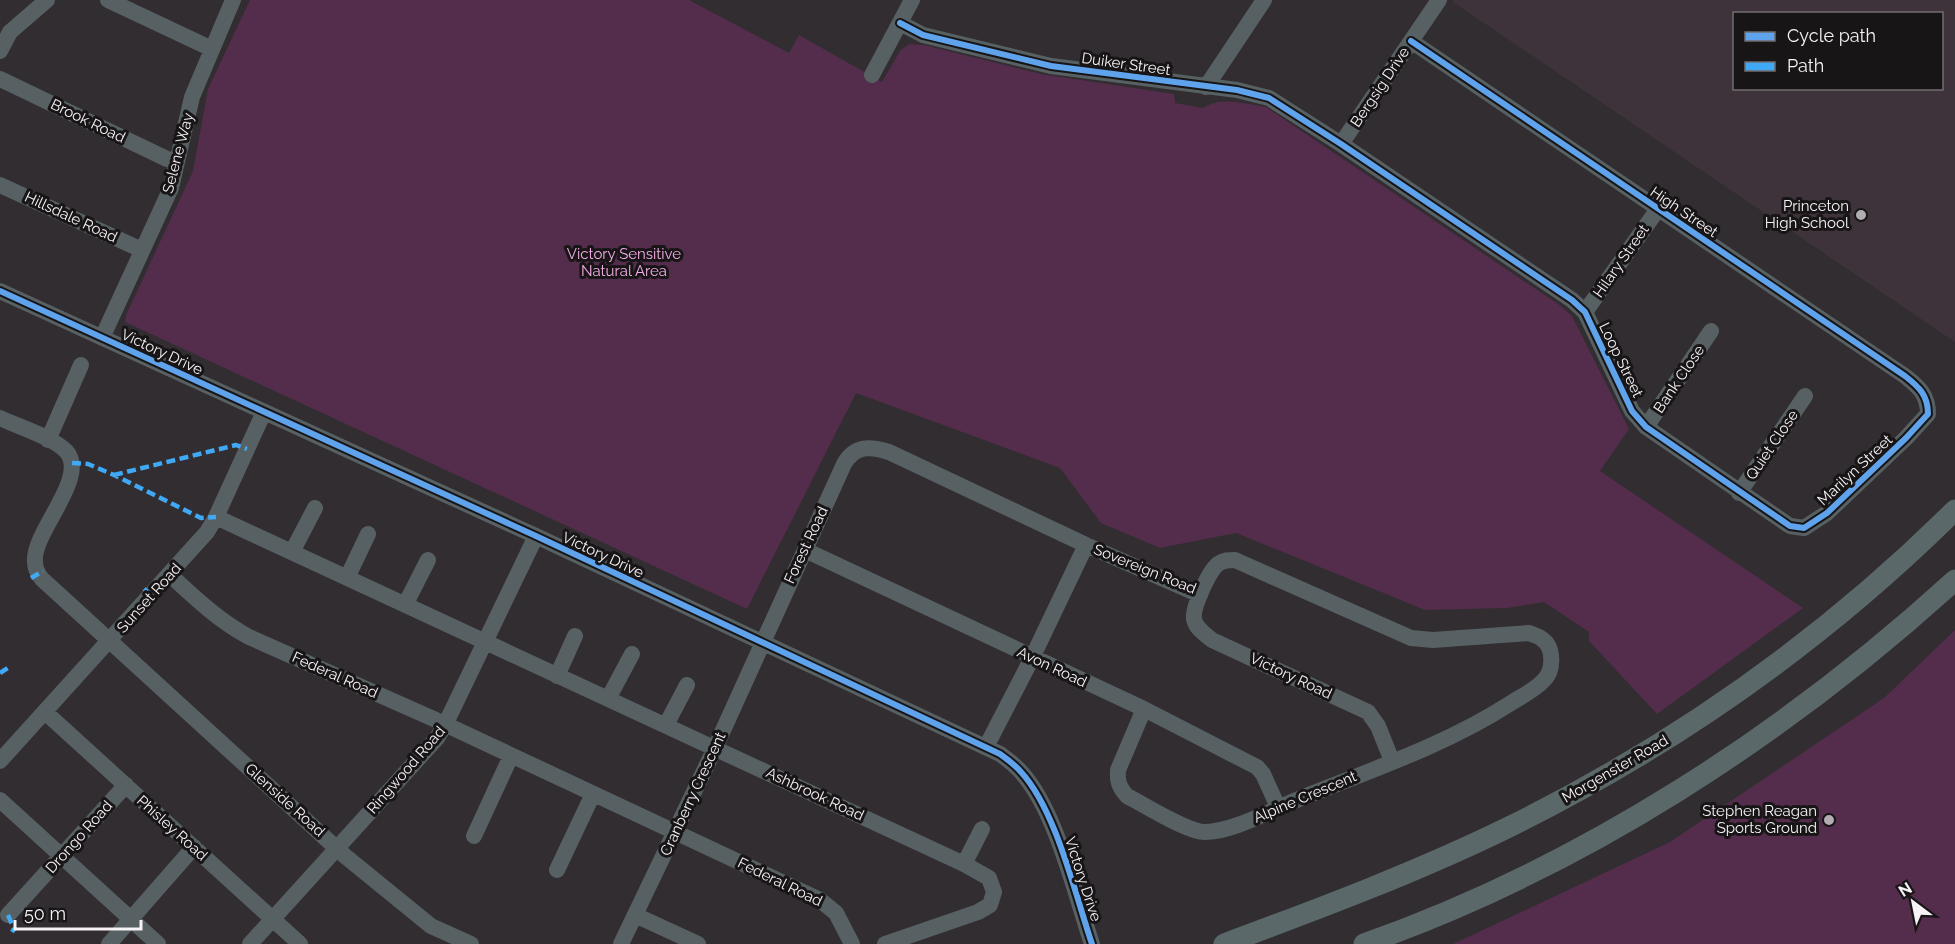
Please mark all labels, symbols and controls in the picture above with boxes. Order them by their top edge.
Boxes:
legend [1733,12,1943,90]
text: Cycle path [1787,25,1876,46]
street label: Bergsig Drive [1347,43,1413,130]
street label: Duiker Street [1080,49,1172,79]
text: Path [1787,55,1824,76]
street label: Brook Road [48,95,128,147]
street label: Selene Way [159,111,197,195]
street label: High Street [1647,183,1721,241]
street label: Hillsdale Road [22,188,120,246]
place label: Princeton High School [1765,197,1850,232]
marker: Princeton High School [1854,208,1868,222]
street label: Hilary Street [1589,221,1653,301]
park label: Victory Sensitive Natural Area [567,245,681,280]
street label: Loop Street [1595,320,1647,400]
street label: Victory Drive [118,325,206,379]
street label: Bank Close [1650,341,1708,416]
street label: Quiet Close [1742,407,1802,483]
street label: Marilyn Street [1814,431,1896,509]
street label: Forest Road [780,503,832,587]
street label: Victory Drive [559,528,647,582]
street label: Sovereign Road [1091,540,1199,598]
street label: Sunset Road [113,559,185,637]
street label: Avon Road [1014,643,1090,691]
street label: Federal Road [289,648,381,702]
street label: Victory Road [1247,649,1335,703]
street label: Ringwood Road [363,723,449,817]
street label: Cranberry Crescent [656,729,730,859]
street label: Morgenster Road [1559,731,1671,807]
street label: Glenside Road [242,760,328,840]
street label: Ashbrook Road [763,763,867,825]
street label: Alpine Crescent [1251,767,1359,827]
street label: Phisley Road [133,792,211,864]
street label: Drongo Road [42,797,116,877]
place label: Stephen Reagan Sports Ground [1702,802,1817,837]
marker: Stephen Reagan Sports Ground [1822,813,1836,827]
street label: Victory Drive [1061,834,1105,924]
street label: Federal Road [735,854,825,910]
north arrow [1883,872,1943,932]
text: N [1895,878,1916,901]
scale bar [15,893,141,931]
text: 50 m [24,903,66,924]

